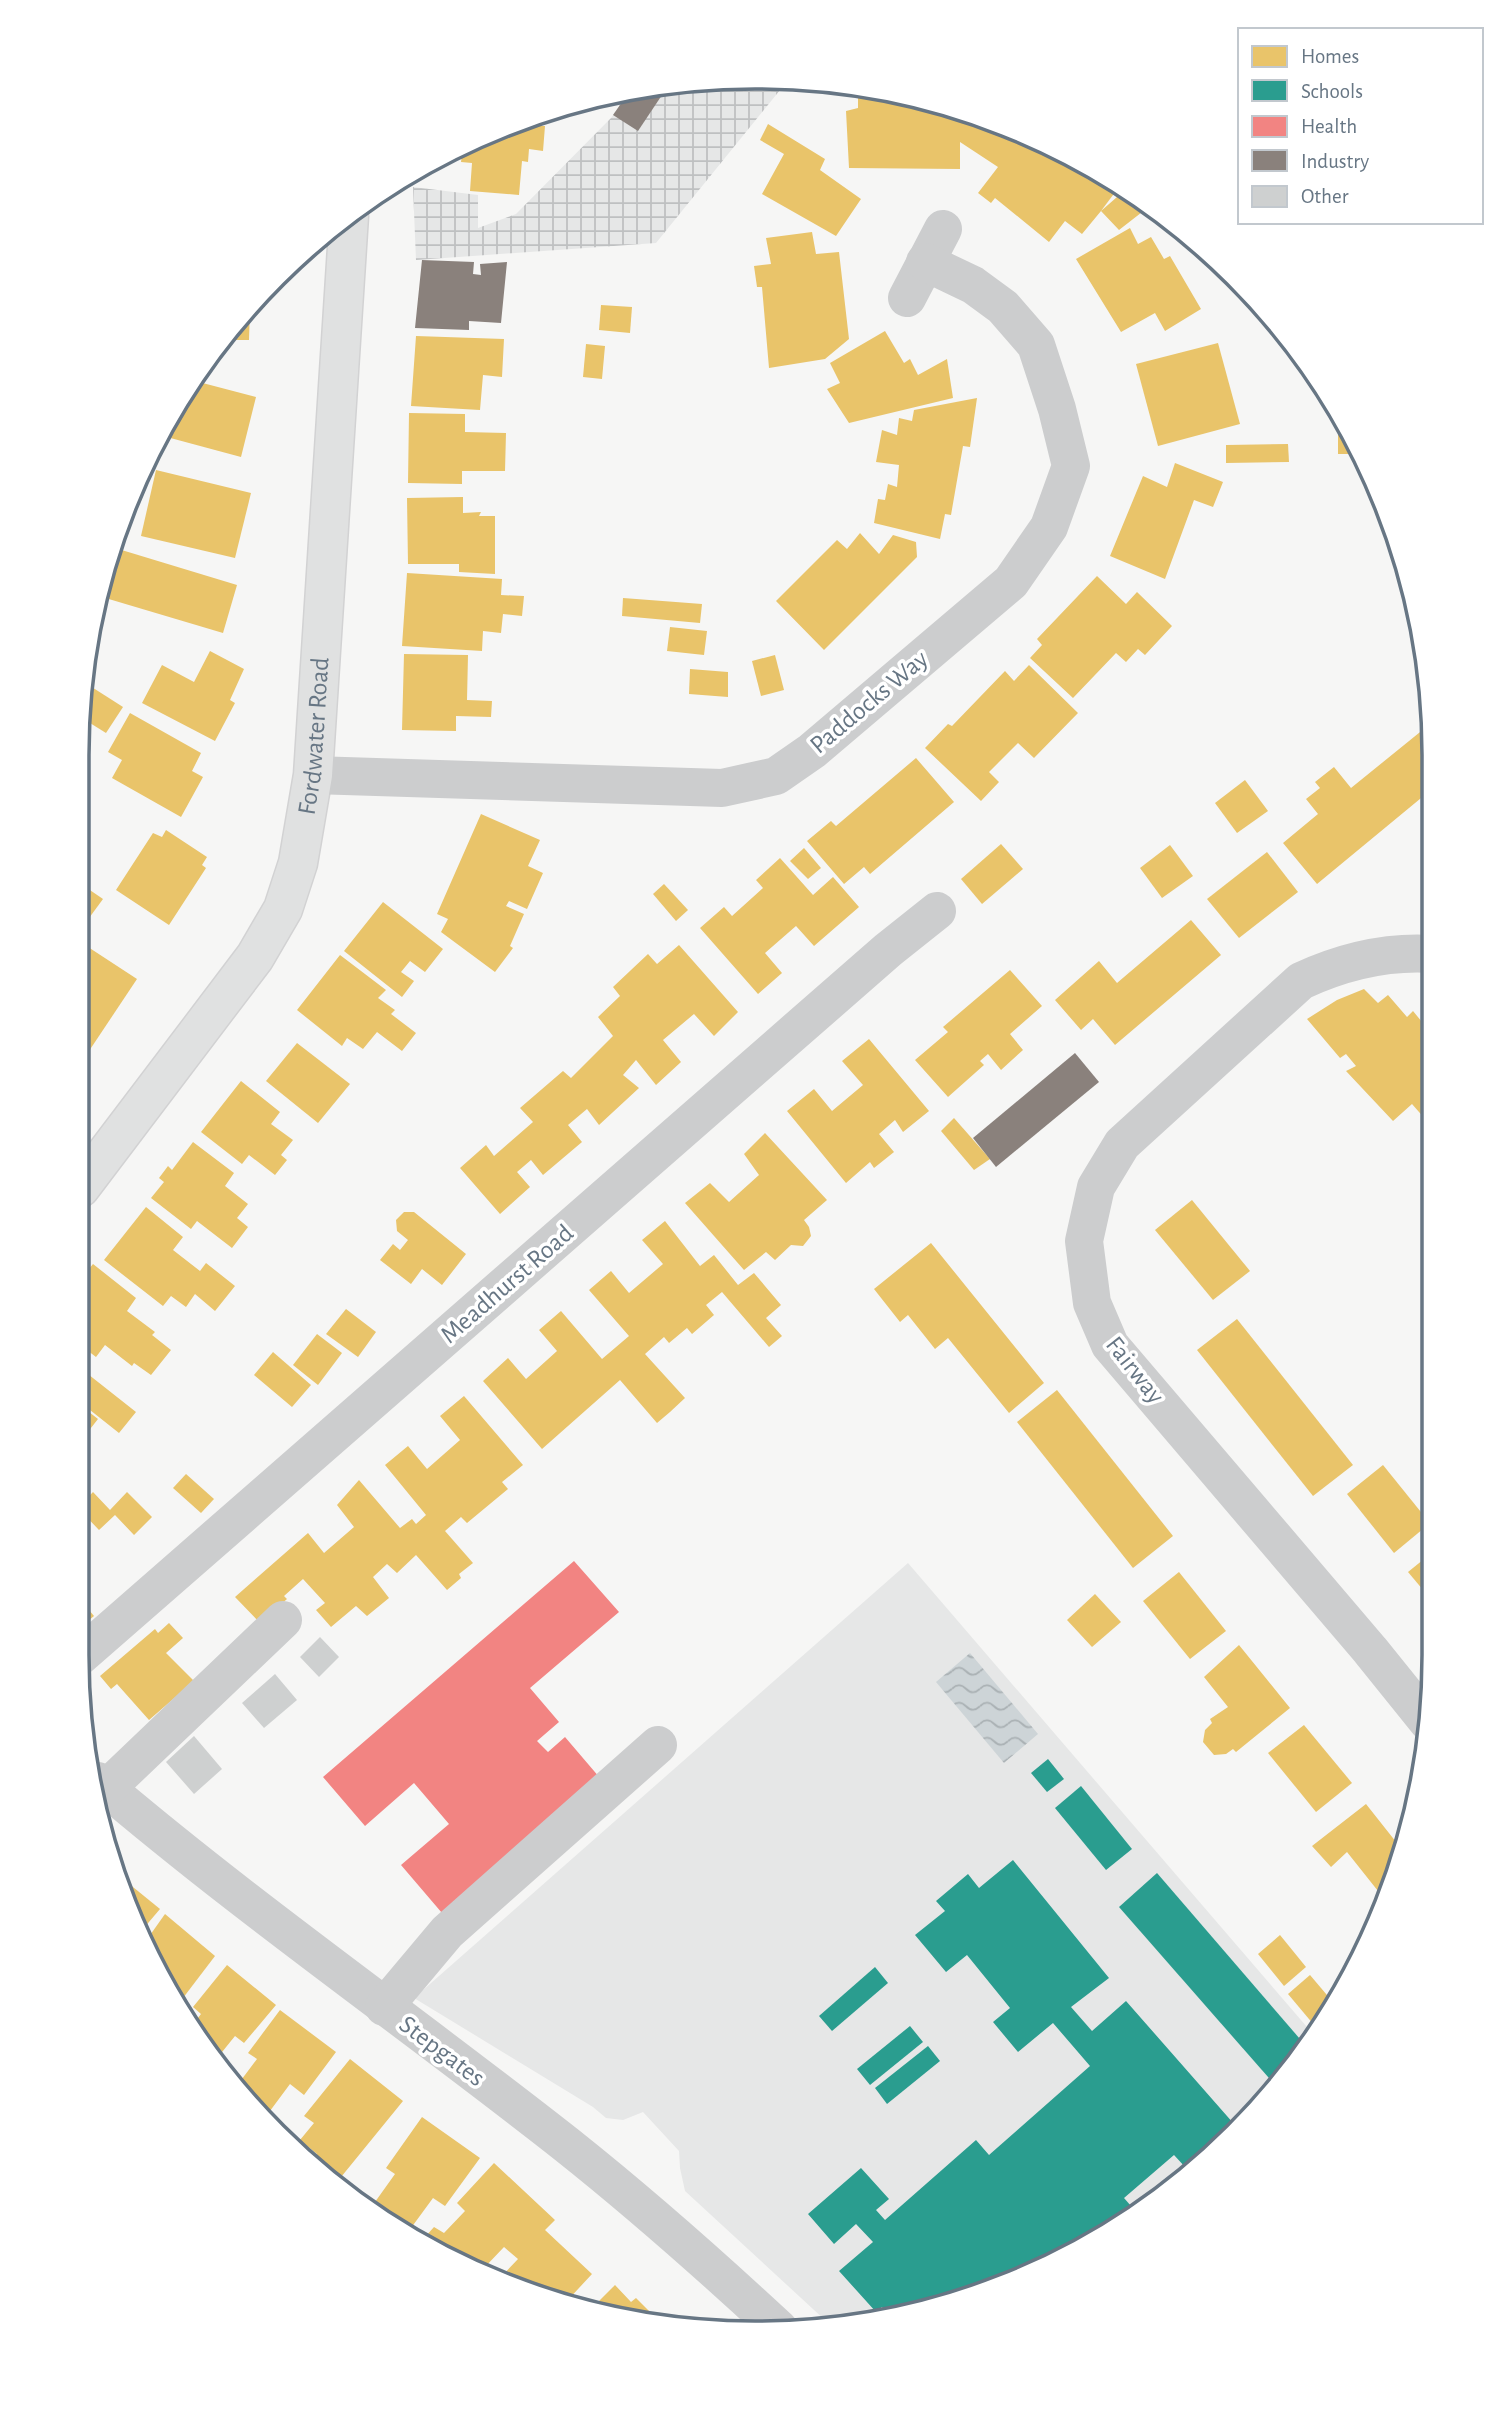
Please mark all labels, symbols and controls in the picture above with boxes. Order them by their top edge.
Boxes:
legend [1238,28,1483,224]
text: Homes [1301,46,1359,67]
text: Schools [1301,81,1363,102]
text: Health [1301,116,1357,137]
text: Industry [1301,151,1369,172]
text: Other [1301,186,1349,207]
street label: Paddocks Way [805,645,933,759]
street label: Fordwater Road [293,656,334,817]
street label: Meadhurst Road [436,1220,578,1348]
street label: Fairway [1101,1331,1169,1409]
street label: Stepgates [395,2011,489,2091]

